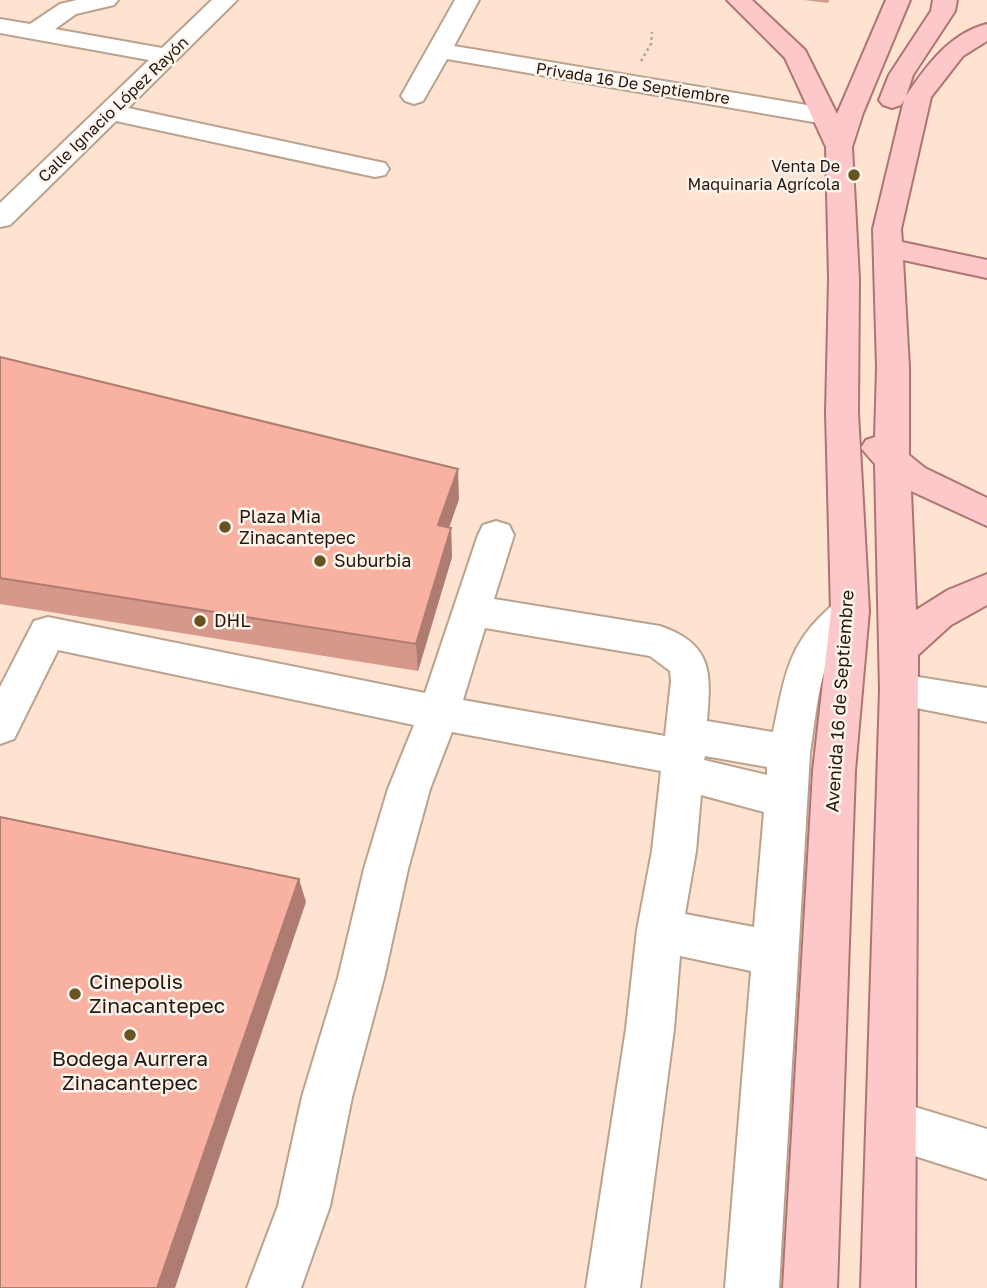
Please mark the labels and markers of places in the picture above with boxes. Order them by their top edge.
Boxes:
place label: Venta De Maquinaria Agrícola [688,156,840,194]
marker: Venta De Maquinaria Agrícola [846,167,862,183]
place label: Plaza Mia Zinacantepec [239,505,356,548]
marker: Plaza Mia Zinacantepec [217,519,233,535]
place label: Suburbia [334,549,411,571]
marker: Suburbia [312,553,328,569]
place label: DHL [214,609,251,631]
marker: DHL [192,613,208,629]
place label: Cinepolis Zinacantepec [89,968,225,1018]
marker: Cinepolis Zinacantepec [67,986,83,1002]
marker: Bodega Aurrera Zinacantepec [122,1027,138,1043]
place label: Bodega Aurrera Zinacantepec [52,1045,208,1095]

